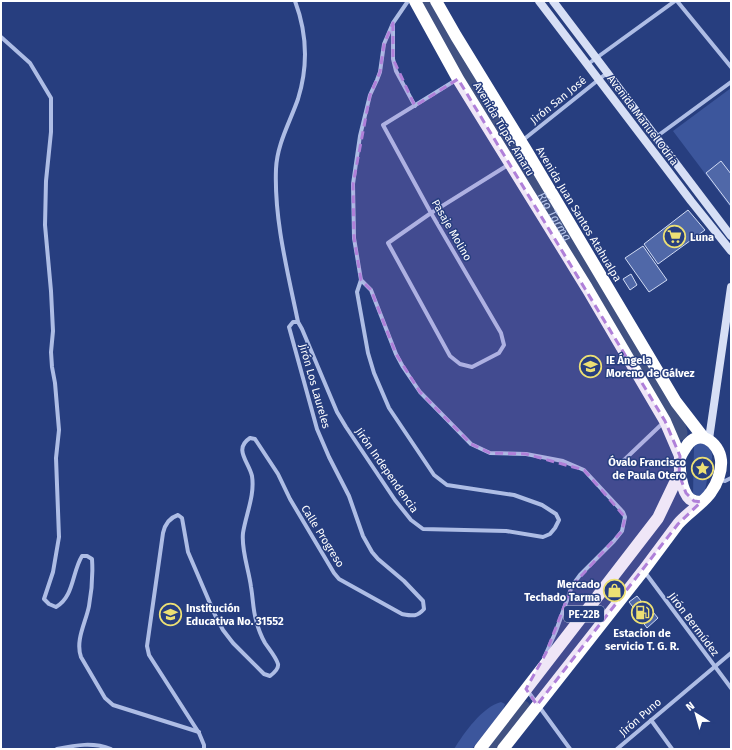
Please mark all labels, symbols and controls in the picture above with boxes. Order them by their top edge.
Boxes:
street label: Avenida Manuel Odría [604,73,681,168]
street label: Jirón San José [528,74,589,127]
street label: Avenida Túpac Amaru [470,80,537,179]
street label: Avenida Juan Santos Atahualpa [533,144,624,284]
water label: Río Tarma [534,190,575,244]
street label: Pasaje Molino [429,197,474,263]
supermarket icon: Luna [661,224,687,250]
place label: Luna [690,231,714,244]
street label: Jirón Los Laureles [296,342,333,430]
school or university icon: IE Ángela Moreno de Gálvez [578,353,604,379]
place label: IE Ángela Moreno de Gálvez [606,353,695,380]
street label: Jirón Independencia [352,425,421,515]
place label: Óvalo Francisco de Paula Otero [608,455,687,482]
place icon: Óvalo Francisco de Paula Otero [689,455,715,481]
street label: Calle Progreso [298,503,347,570]
shop icon: Mercado Techado Tarma [602,577,628,603]
place label: Mercado Techado Tarma [524,578,601,604]
street label: Jirón Bermúdez [665,590,722,659]
fuel station icon: Estacion de servicio T. G. R. [629,600,655,626]
school or university icon: Institución Educativa No. 31552 [158,601,184,627]
place label: Institución Educativa No. 31552 [186,602,284,628]
road number: PE-22B [564,606,604,622]
place label: Estacion de servicio T. G. R. [605,627,679,653]
north arrow [676,694,716,734]
street label: Jirón Puno [617,696,664,739]
text: N [683,699,697,714]

